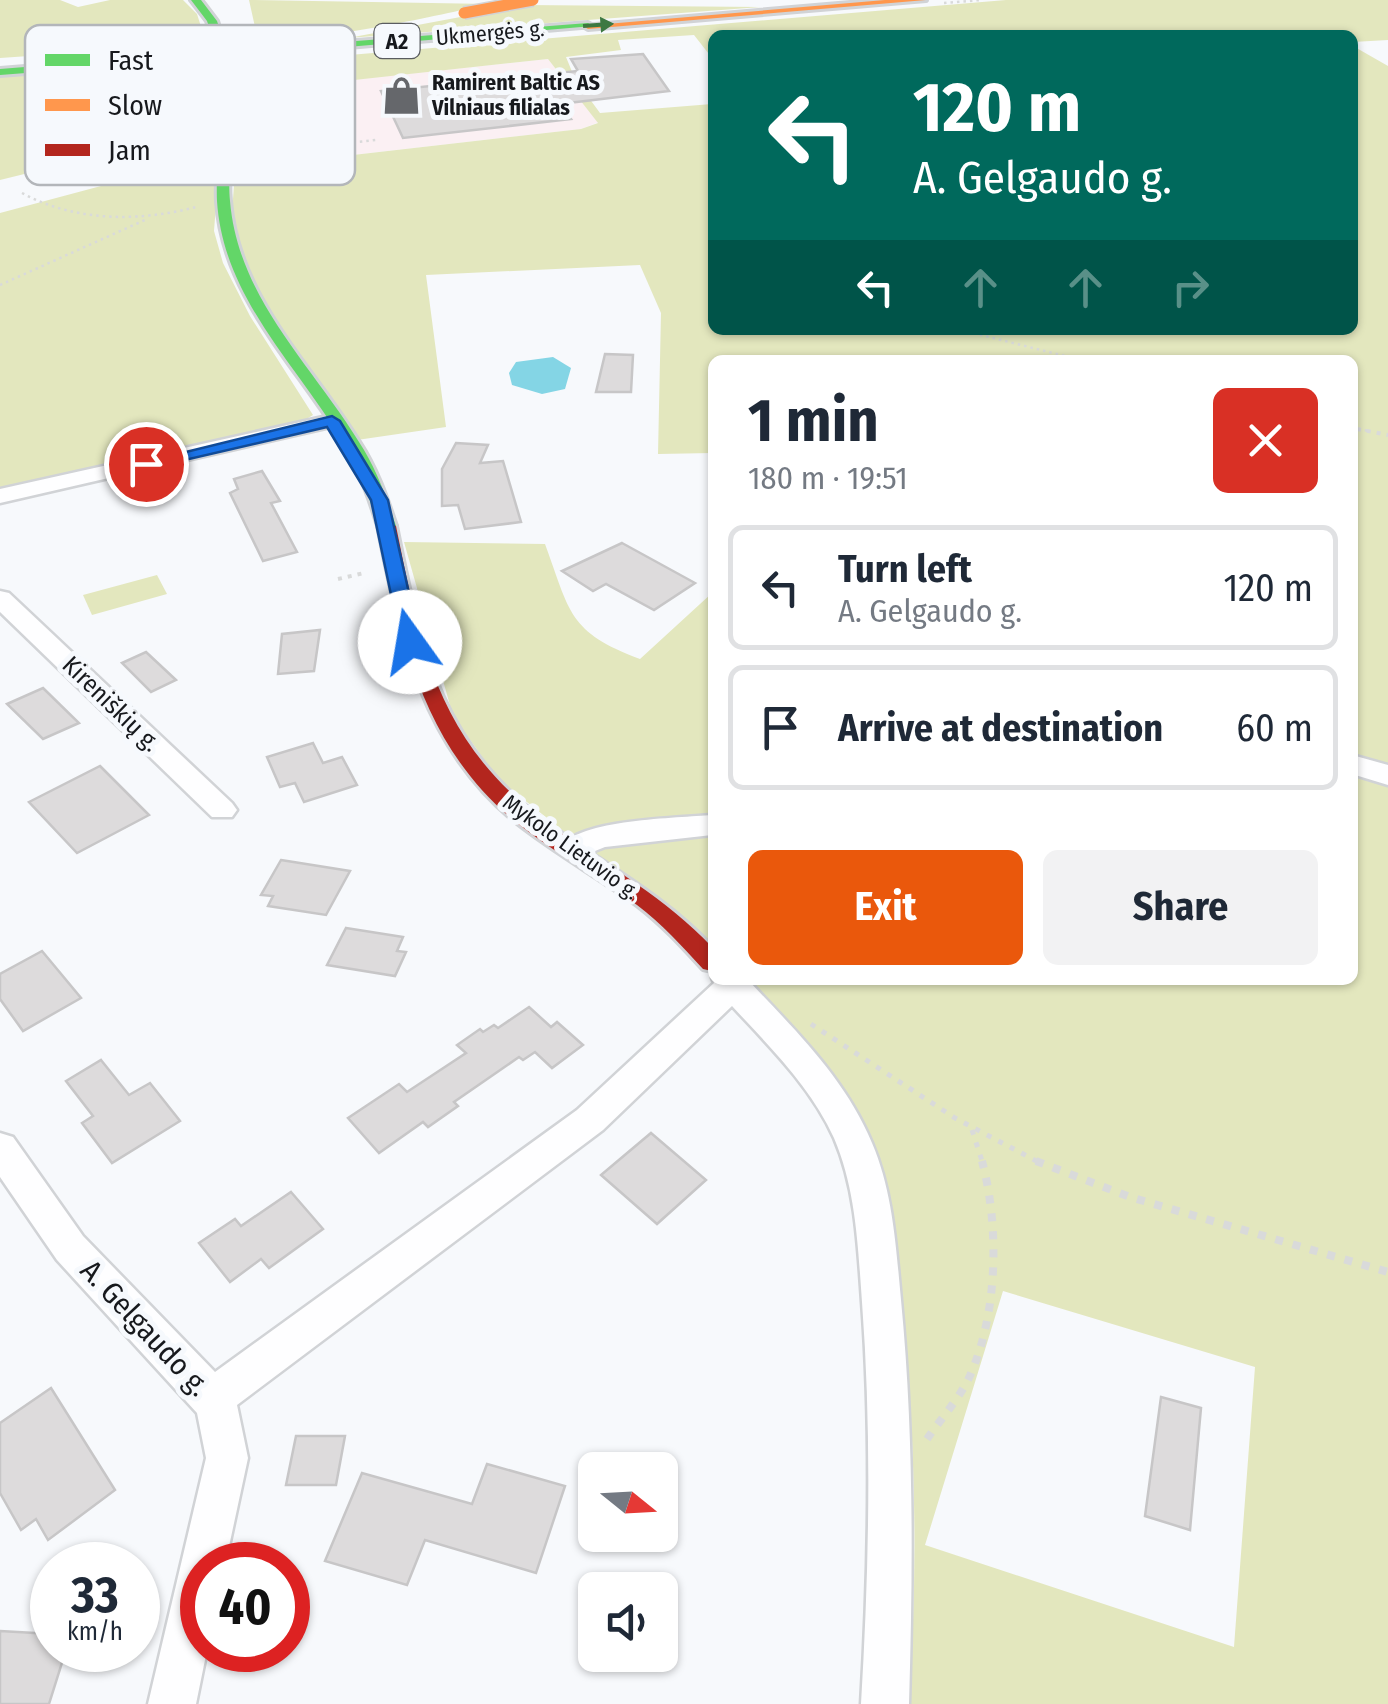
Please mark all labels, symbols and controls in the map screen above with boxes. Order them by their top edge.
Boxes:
street label: Ukmergės g. [435,15,545,51]
one-way arrow [583,16,615,32]
road number: A2 [374,24,420,58]
legend [25,25,355,185]
text: Fast [108,44,154,77]
text: 120 m [913,66,1081,150]
place label: Ramirent Baltic AS Vilniaus filialas [431,69,600,121]
icon: left [748,70,878,200]
shop icon: Ramirent Baltic AS Vilniaus filialas [381,74,423,116]
text: Slow [108,89,162,122]
text: Jam [108,134,151,167]
text: A. Gelgaudo g. [913,151,1172,205]
icon: left [848,260,903,315]
icon: ahead [953,260,1008,315]
icon: ahead [1058,260,1113,315]
icon: right [1163,260,1218,315]
text: 1 min [748,385,879,457]
button: close [1213,388,1318,493]
pin [104,422,189,507]
icon: arrive [119,437,174,492]
text: 180 m · 19:51 [748,459,908,497]
text: Turn left [838,546,972,592]
icon: left [753,560,808,615]
text: 120 m [1223,565,1313,611]
position arrow [358,590,462,694]
text: A. Gelgaudo g. [838,592,1022,630]
street label: Kireniškių g. [56,650,166,758]
icon: arrive [753,700,808,755]
text: Arrive at destination [838,705,1163,751]
text: 60 m [1236,705,1313,751]
street label: Mykolo Lietuvio g. [498,789,644,905]
button: Exit [748,850,1023,965]
button: Share [1043,850,1318,965]
street label: A. Gelgaudo g. [73,1253,217,1403]
north arrow [578,1452,678,1552]
map controls [578,1452,678,1672]
speed limit sign: 40 [180,1542,310,1672]
text: 33 [71,1565,119,1625]
button: sound [578,1572,678,1672]
text: km/h [67,1617,123,1647]

